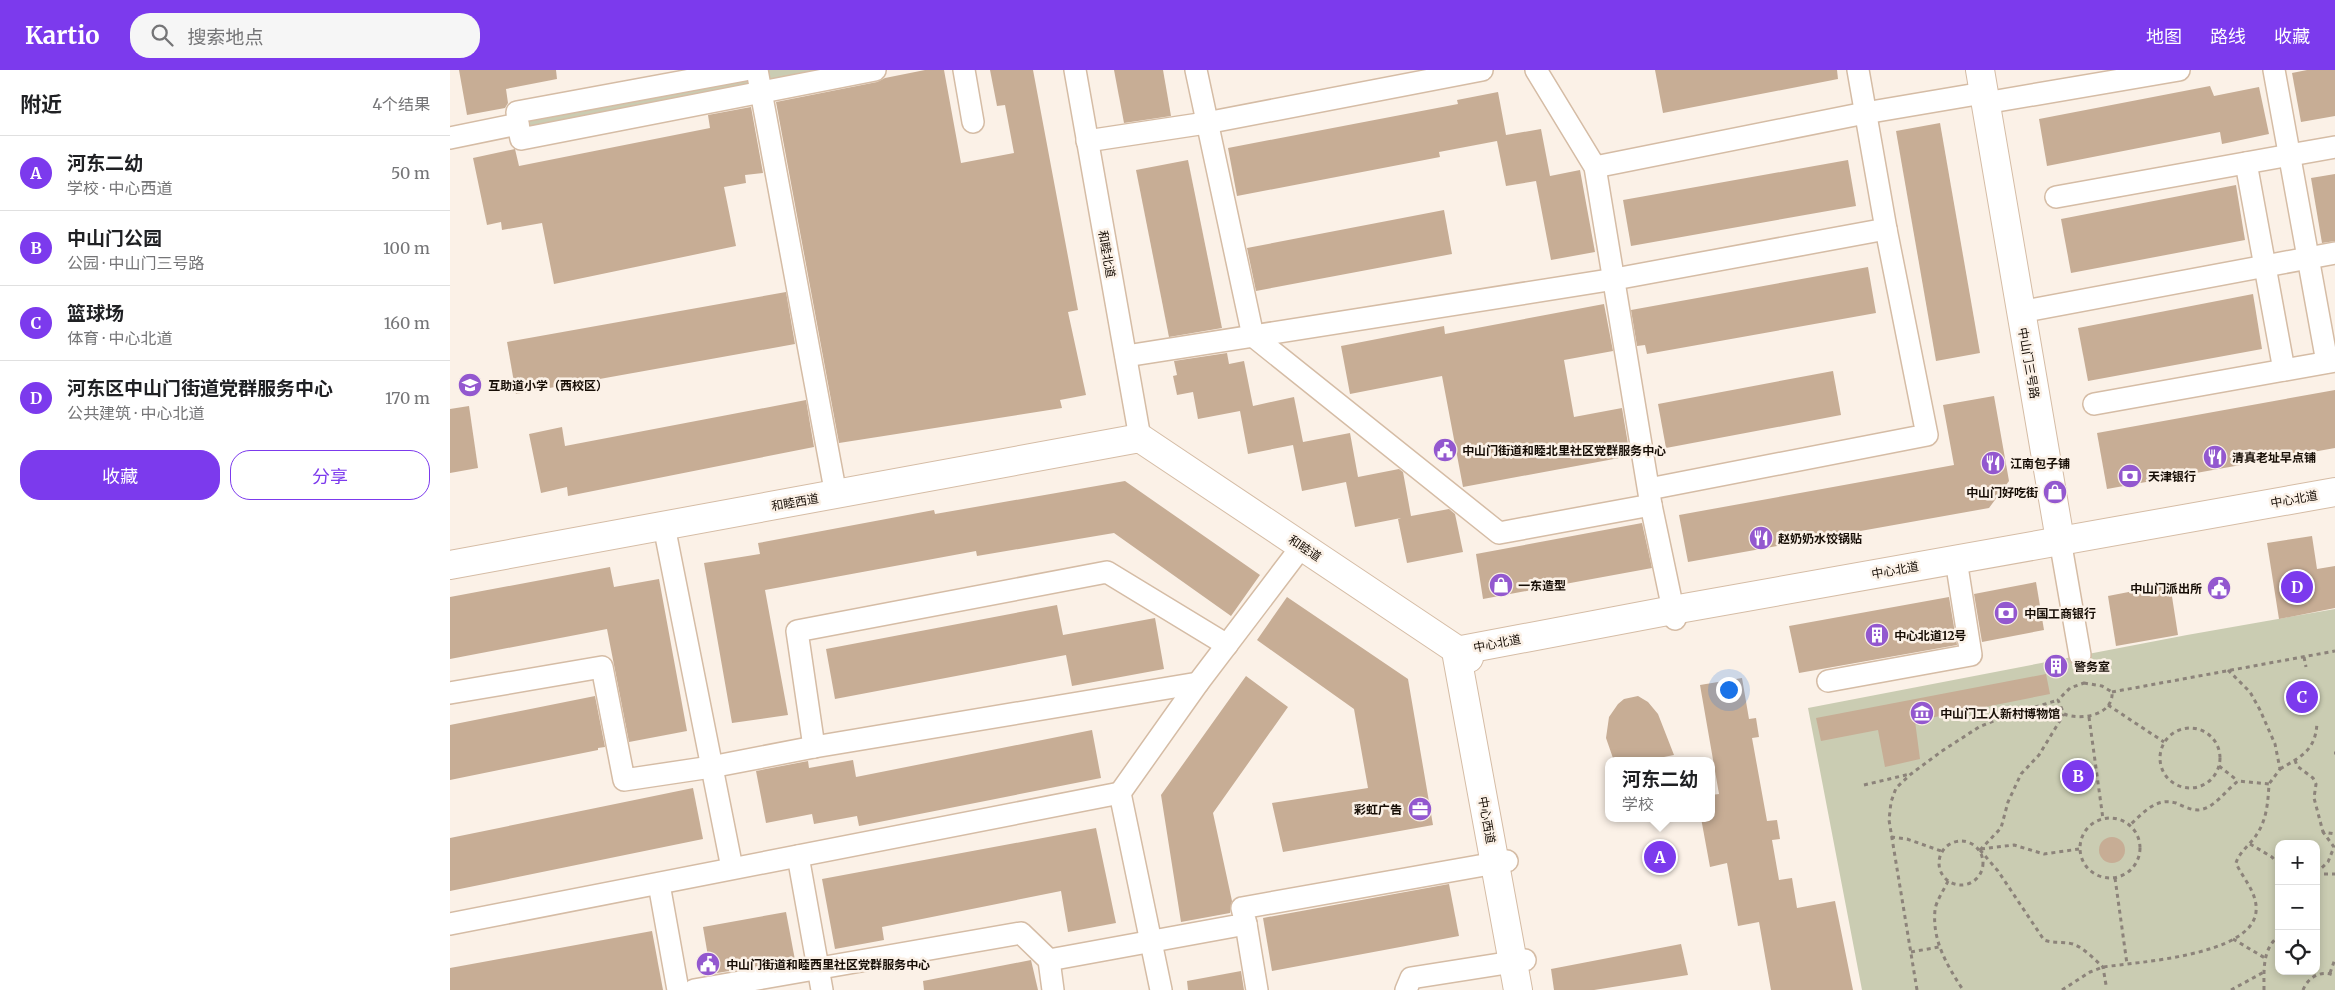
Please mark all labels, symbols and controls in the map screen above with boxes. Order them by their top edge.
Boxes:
search box [130,13,480,58]
text: Kartio [25,20,100,51]
icon: search [148,21,176,49]
text: 搜索地点 [188,25,264,49]
text: 地图 [2146,25,2182,48]
text: 路线 [2210,25,2246,48]
text: 收藏 [2274,25,2310,48]
text: 附近 [20,91,62,118]
text: 4个结果 [372,94,430,114]
text: 河东二幼 [67,151,143,175]
text: A [30,163,42,183]
text: 50 m [391,163,430,183]
text: 学校 · 中心西道 [67,178,172,198]
text: 中山门公园 [67,226,162,250]
street label: 和睦北道 [1095,229,1119,279]
text: B [30,238,42,258]
text: 100 m [383,238,430,258]
text: 公园 · 中山门三号路 [67,253,204,273]
text: 篮球场 [67,301,124,325]
text: C [31,313,41,333]
text: 160 m [384,313,430,333]
street label: 中山门三号路 [2015,326,2043,400]
text: 体育 · 中心北道 [67,328,172,348]
school or university icon: 互助道小学（西校区） [457,372,483,398]
text: 河东区中山门街道党群服务中心 [67,376,333,400]
place label: 互助道小学（西校区） [488,378,608,393]
text: D [30,388,42,408]
text: 170 m [385,388,430,408]
text: 公共建筑 · 中心北道 [67,403,204,423]
public building icon: 中山门街道和睦北里社区党群服务中心 [1432,437,1458,463]
place label: 中山门街道和睦北里社区党群服务中心 [1462,443,1666,458]
restaurant icon: 清真老址早点铺 [2202,444,2228,470]
button: 收藏 [20,450,220,500]
button: 分享 [230,450,430,500]
restaurant icon: 江南包子铺 [1980,450,2006,476]
place label: 清真老址早点铺 [2232,450,2316,465]
place label: 江南包子铺 [2010,456,2070,471]
bank icon: 天津银行 [2117,463,2143,489]
place label: 天津银行 [2148,469,2196,484]
shop icon: 中山门好吃街 [2042,479,2068,505]
place label: 中山门好吃街 [1966,485,2038,500]
street label: 中心北道 [2269,487,2319,511]
street label: 和睦西道 [770,490,820,514]
restaurant icon: 赵奶奶水饺锅贴 [1748,525,1774,551]
place label: 赵奶奶水饺锅贴 [1778,531,1862,546]
street label: 和睦道 [1286,532,1324,564]
street label: 中心北道 [1870,558,1920,582]
pin: D [2281,568,2313,606]
shop icon: 一东造型 [1488,572,1514,598]
public building icon: 中山门派出所 [2206,575,2232,601]
place label: 一东造型 [1518,578,1566,593]
place label: 中山门派出所 [2130,581,2202,596]
bank icon: 中国工商银行 [1993,600,2019,626]
place label: 中国工商银行 [2024,606,2096,621]
building icon: 中心北道12号 [1864,622,1890,648]
place label: 中心北道12号 [1894,628,1967,643]
street label: 中心北道 [1472,631,1522,655]
building icon: 警务室 [2043,653,2069,679]
place label: 警务室 [2074,659,2110,674]
your location [1716,677,1742,703]
pin: C [2286,678,2318,716]
museum icon: 中山门工人新村博物馆 [1909,700,1935,726]
place label: 中山门工人新村博物馆 [1940,706,2060,721]
popup [1605,757,1715,822]
pin: B [2062,757,2094,795]
text: 河东二幼 [1622,767,1698,791]
text: 学校 [1622,794,1654,814]
street label: 中心西道 [1475,795,1499,845]
office icon: 彩虹广告 [1407,796,1433,822]
place label: 彩虹广告 [1354,802,1402,817]
pin: A [1644,838,1676,876]
map controls [2275,840,2320,975]
button: + [2275,840,2320,885]
button: − [2275,885,2320,930]
button: locate [2275,930,2320,975]
public building icon: 中山门街道和睦西里社区党群服务中心 [695,951,721,977]
place label: 中山门街道和睦西里社区党群服务中心 [726,957,930,972]

